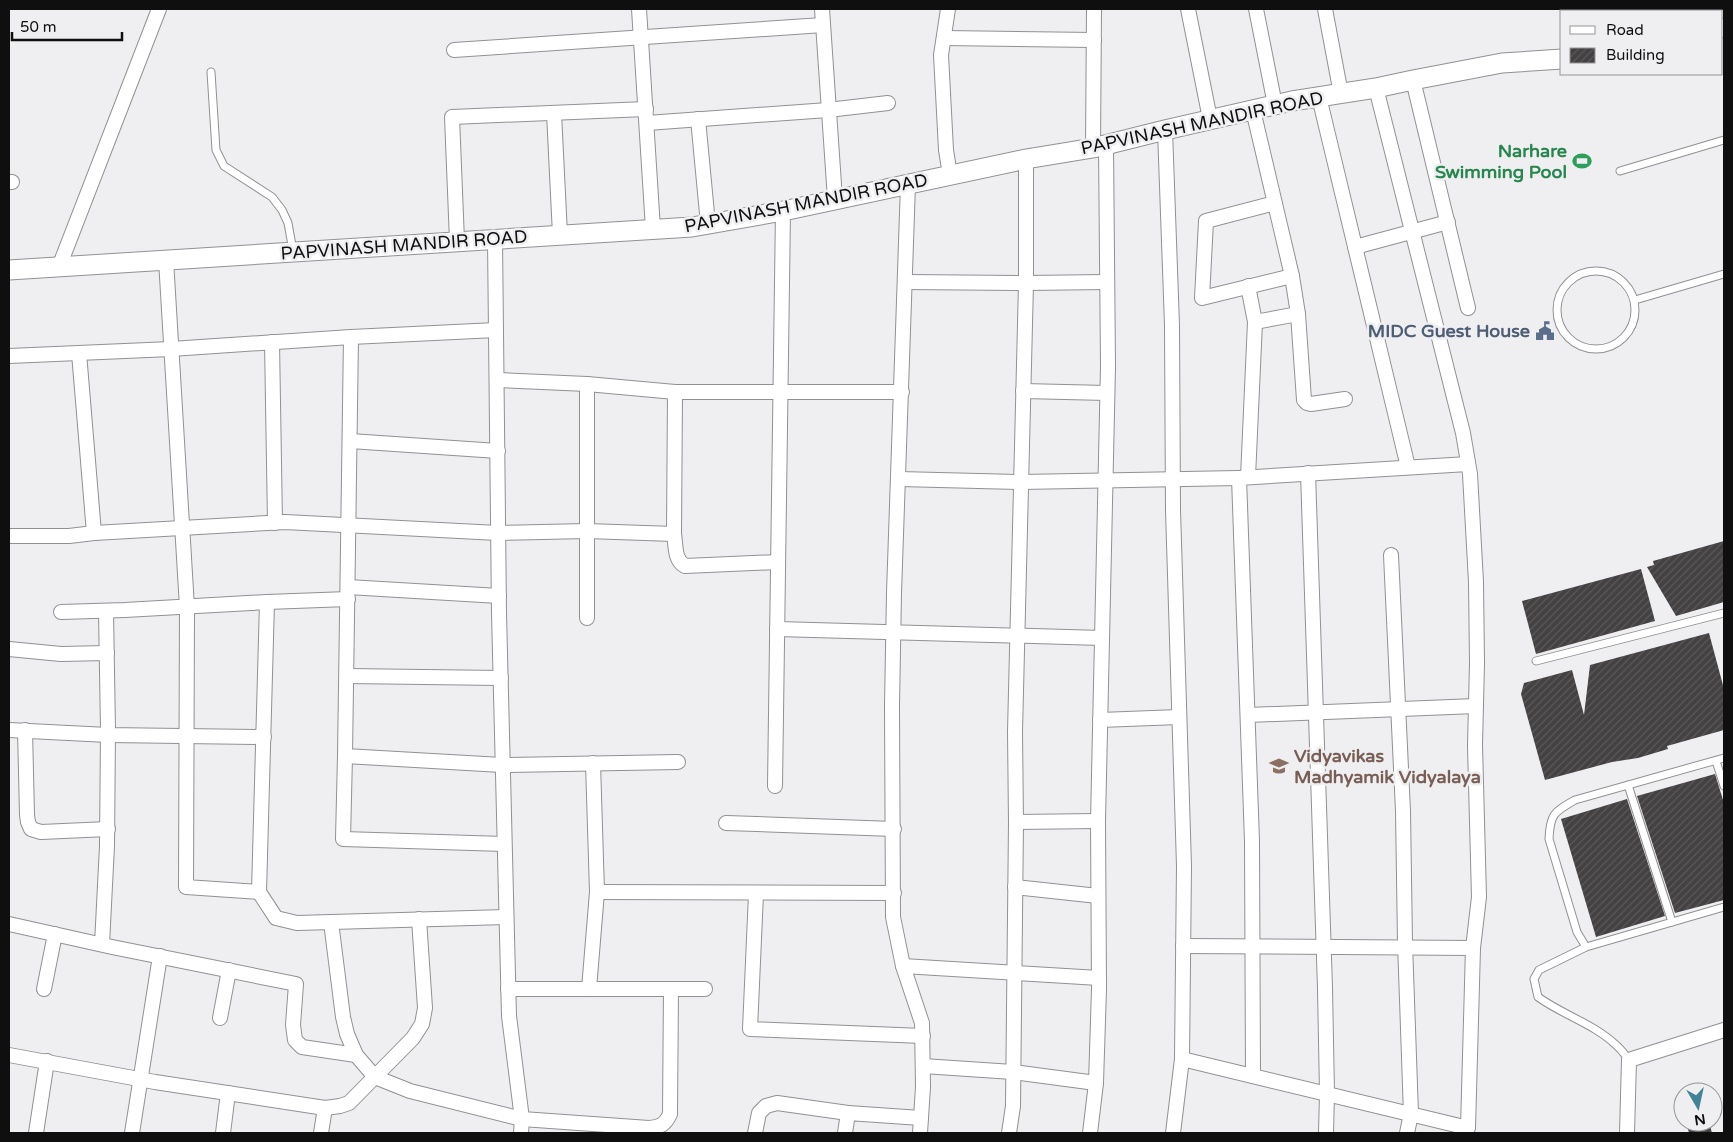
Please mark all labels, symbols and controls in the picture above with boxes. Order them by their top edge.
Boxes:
scale bar [12,10,122,42]
legend [1560,10,1723,75]
text: 50 m [20,18,57,36]
text: Road [1606,21,1644,39]
text: Building [1606,46,1665,64]
street label: PAPVINASH MANDIR ROAD [1079,87,1325,159]
place label: Narhare Swimming Pool [1435,140,1567,183]
sports icon: Narhare Swimming Pool [1571,150,1593,172]
street label: PAPVINASH MANDIR ROAD [683,169,929,237]
street label: PAPVINASH MANDIR ROAD [280,225,528,265]
place label: MIDC Guest House [1368,320,1530,342]
public building icon: MIDC Guest House [1534,320,1556,342]
place label: Vidyavikas Madhyamik Vidyalaya [1294,745,1481,788]
school or university icon: Vidyavikas Madhyamik Vidyalaya [1268,755,1290,777]
north arrow [1673,1082,1723,1132]
text: N [1693,1110,1707,1129]

